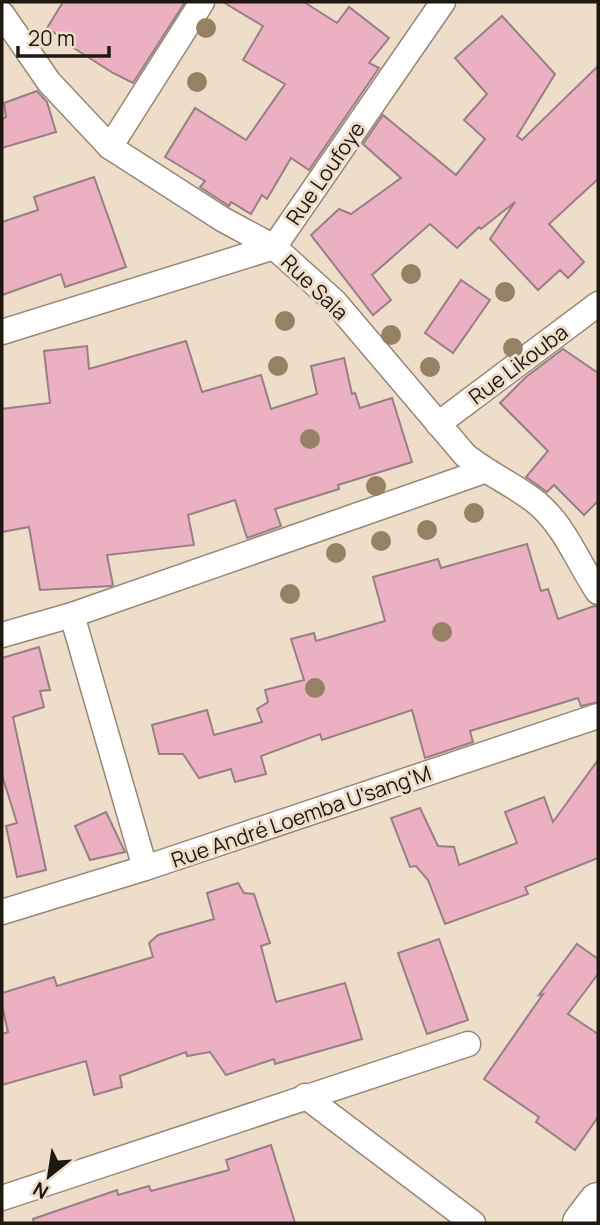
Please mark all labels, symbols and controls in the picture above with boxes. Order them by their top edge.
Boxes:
scale bar [18,14,108,58]
text: 20 m [28,24,75,52]
street label: Rue Loufoye [279,116,371,230]
street label: Rue Sala [275,248,355,326]
street label: Rue Likouba [463,318,573,410]
street label: Rue André Loemba U'sang'M [167,758,435,874]
north arrow [14,1141,84,1211]
text: N [28,1176,53,1205]

